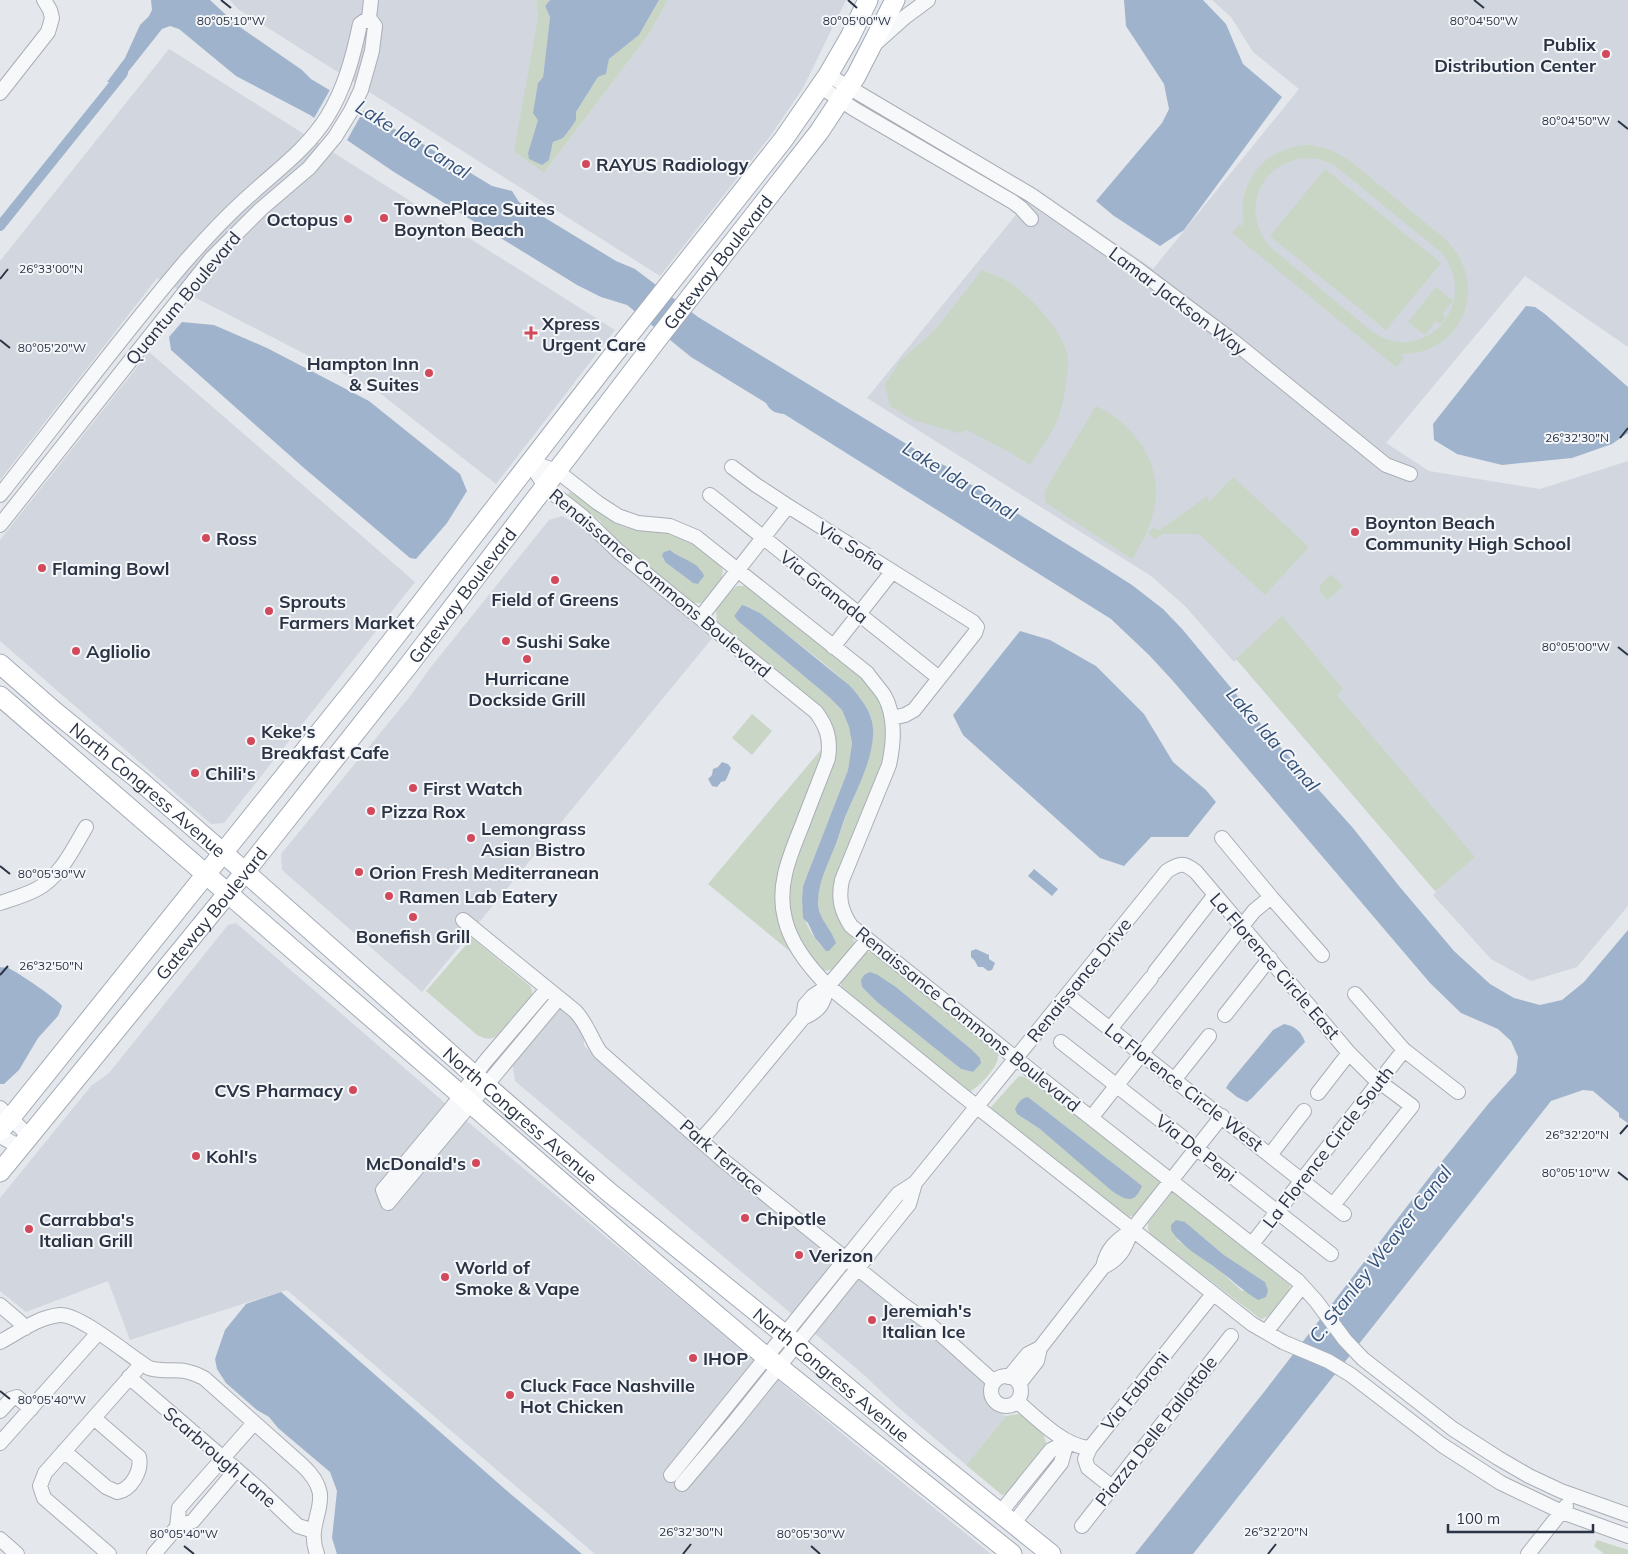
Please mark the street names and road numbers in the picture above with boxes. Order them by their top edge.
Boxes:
street label: Gateway Boulevard [658,190,777,334]
street label: Quantum Boulevard [120,227,246,369]
street label: Lamar Jackson Way [1104,242,1252,361]
street label: Renaissance Commons Boulevard [544,483,776,683]
street label: Via Sofia [813,516,889,576]
street label: Gateway Boulevard [403,523,521,668]
street label: Via Granada [775,545,873,629]
street label: North Congress Avenue [65,717,231,862]
street label: Gateway Boulevard [150,842,272,984]
street label: La Florence Circle East [1205,888,1345,1044]
street label: Renaissance Drive [1022,913,1136,1047]
street label: Renaissance Commons Boulevard [851,921,1085,1117]
street label: La Florence Circle West [1100,1018,1268,1156]
street label: North Congress Avenue [439,1042,603,1189]
street label: La Florence Circle South [1258,1061,1398,1233]
street label: Via De Pepi [1151,1109,1241,1187]
street label: Park Terrace [675,1114,769,1200]
street label: North Congress Avenue [749,1302,915,1447]
street label: Via Fabroni [1096,1347,1174,1435]
street label: Piazza Delle Pallottole [1090,1351,1222,1511]
street label: Scarbrough Lane [159,1402,281,1512]

